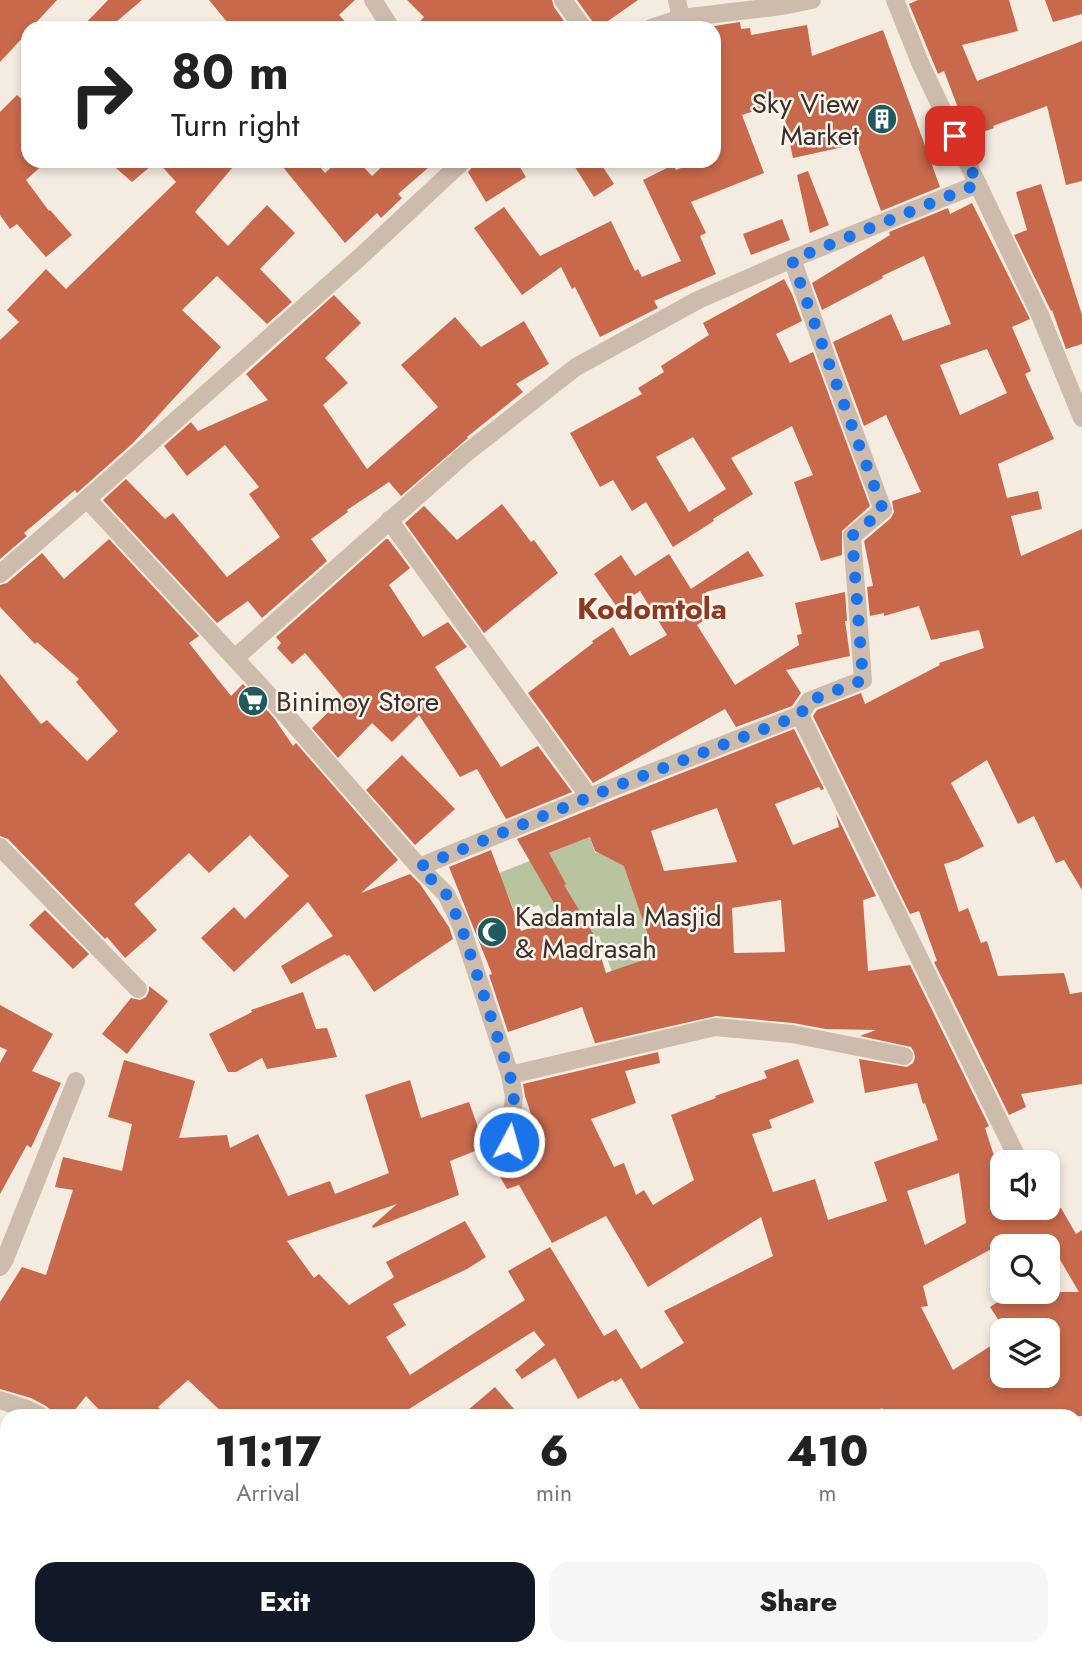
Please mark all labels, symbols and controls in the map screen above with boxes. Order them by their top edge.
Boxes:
text: 80 m [171,37,289,107]
icon: right [56,49,147,140]
place label: Sky View Market [751,83,859,156]
text: Turn right [171,102,300,148]
building icon: Sky View Market [865,102,899,136]
pin [925,106,985,166]
icon: arrive [936,117,974,155]
district label: Kodomtola [577,587,727,630]
place label: Binimoy Store [276,681,439,722]
supermarket icon: Binimoy Store [236,684,270,718]
place label: Kadamtala Masjid & Madrasah [515,896,722,969]
mosque icon: Kadamtala Masjid & Madrasah [475,915,509,949]
position arrow [472,1105,546,1179]
map controls [990,1150,1060,1388]
button: sound [990,1150,1060,1220]
button: search [990,1234,1060,1304]
button: layers [990,1318,1060,1388]
text: 11:17 [215,1421,321,1482]
text: 6 [539,1421,569,1482]
text: 410 [787,1421,868,1482]
text: Arrival [236,1476,300,1510]
text: min [536,1476,572,1510]
text: m [819,1476,836,1510]
button: Exit [35,1562,535,1642]
button: Share [549,1562,1048,1642]

